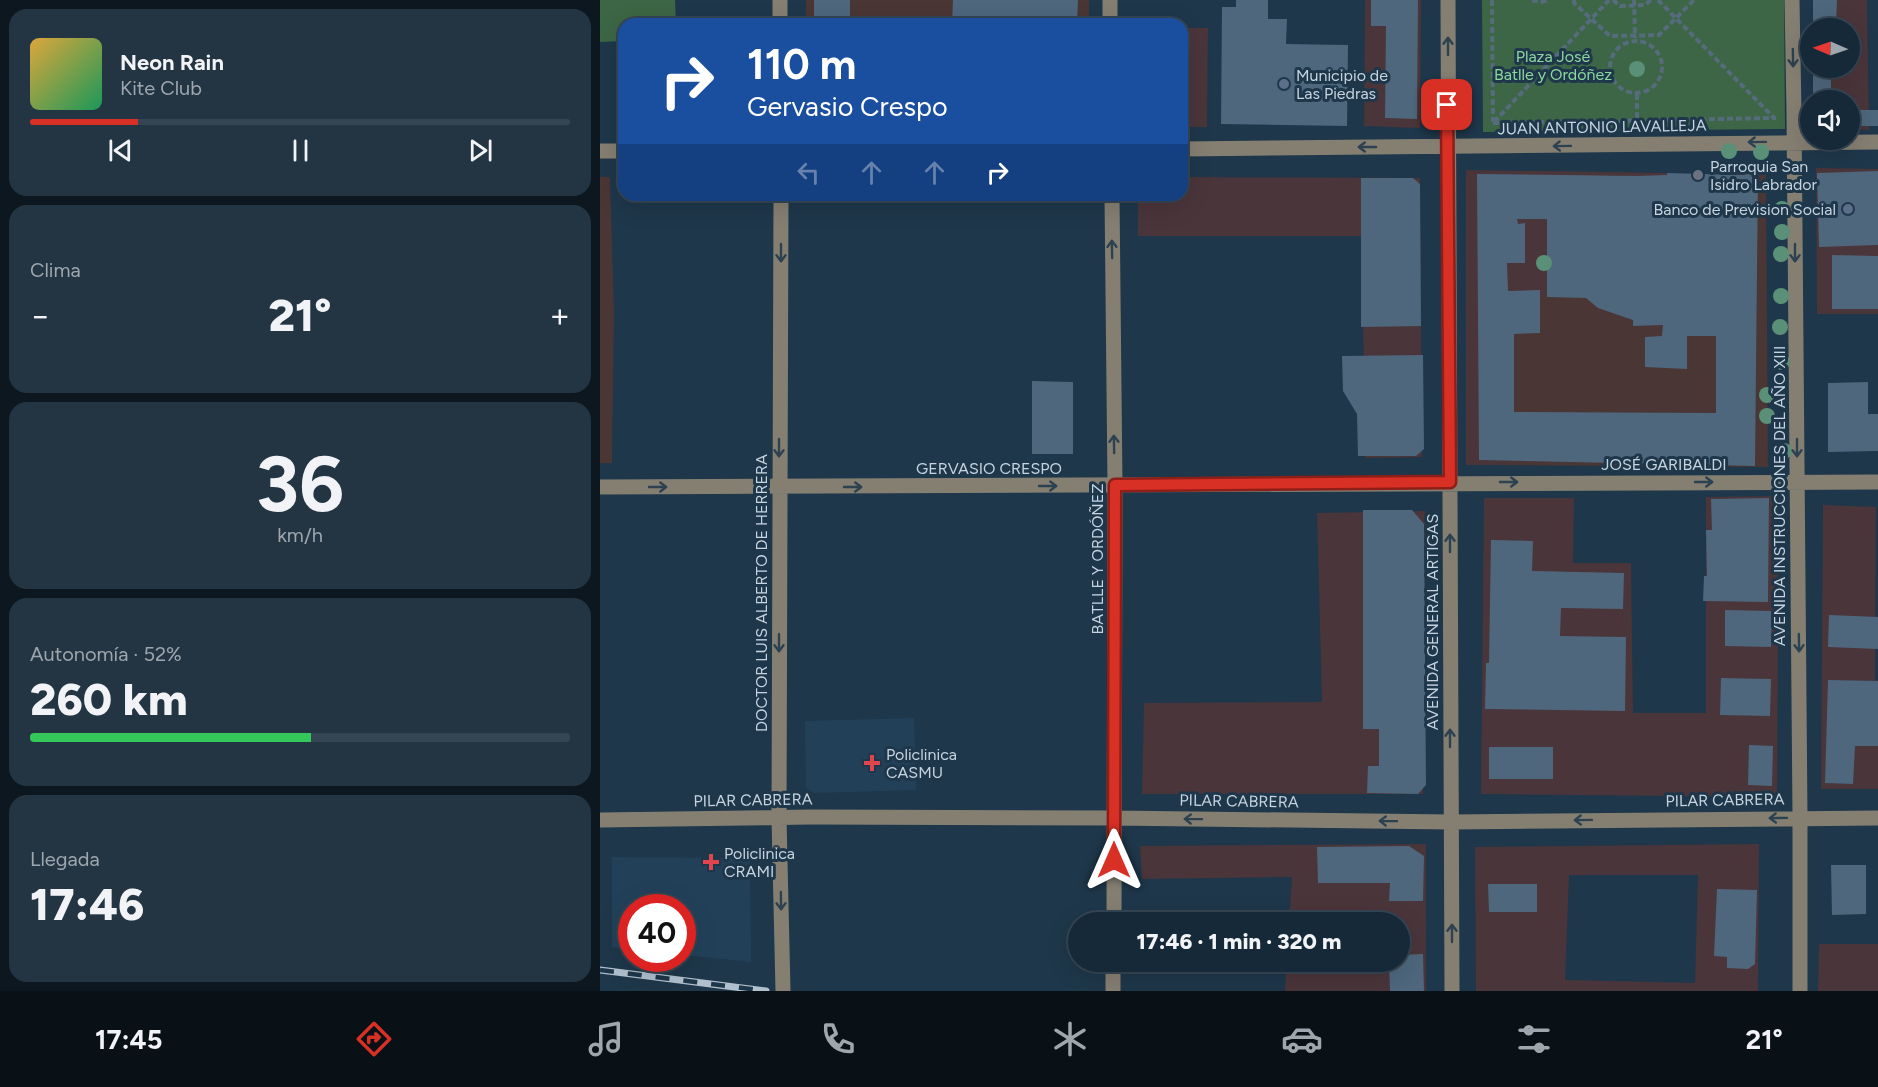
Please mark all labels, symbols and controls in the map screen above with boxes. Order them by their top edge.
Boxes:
north arrow [1800,18,1860,78]
map controls [1800,18,1860,150]
one-way arrow [1442,37,1454,57]
text: 110 m [747,39,856,90]
icon: right [648,42,726,120]
park label: Plaza José Batlle y Ordóñez [1494,47,1612,84]
one-way arrow [1787,48,1799,68]
text: Neon Rain [120,49,224,76]
place label: Municipio de Las Piedras [1296,66,1388,103]
text: Kite Club [120,76,202,100]
marker: Municipio de Las Piedras [1277,77,1291,91]
pin [1421,79,1472,130]
icon: arrive [1430,88,1463,121]
text: Gervasio Crespo [747,90,948,123]
button: sound [1800,90,1860,150]
street label: JUAN ANTONIO LAVALLEJA [1497,116,1707,138]
icon: previous [104,134,137,167]
icon: pause [284,134,317,167]
icon: next [464,134,497,167]
one-way arrow [1747,137,1767,148]
one-way arrow [1552,140,1572,151]
one-way arrow [1357,142,1377,153]
icon: left [792,156,825,189]
icon: ahead [855,156,888,189]
icon: ahead [918,156,951,189]
icon: right [981,156,1014,189]
place label: Parroquia San Isidro Labrador [1710,157,1818,194]
marker: Parroquia San Isidro Labrador [1691,168,1705,182]
place label: Banco de Prevision Social [1654,200,1836,219]
marker: Banco de Prevision Social [1841,202,1855,216]
one-way arrow [1106,240,1118,260]
one-way arrow [775,243,787,263]
one-way arrow [1790,243,1801,263]
text: Clima [30,258,81,282]
text: 21° [269,288,331,342]
text: − [30,296,51,335]
text: + [549,296,570,335]
street label: AVENIDA INSTRUCCIONES DEL AÑO XIII [1770,346,1789,646]
one-way arrow [1108,435,1120,455]
text: 36 [256,437,344,531]
one-way arrow [773,438,785,458]
one-way arrow [1791,438,1803,458]
street label: DOCTOR LUIS ALBERTO DE HERRERA [752,454,771,732]
street label: JOSÉ GARIBALDI [1601,455,1727,474]
street label: GERVASIO CRESPO [916,459,1062,478]
one-way arrow [1498,476,1518,488]
one-way arrow [1693,476,1713,488]
one-way arrow [1038,480,1058,492]
one-way arrow [648,481,668,493]
one-way arrow [843,481,863,492]
street label: BATLLE Y ORDÓÑEZ [1088,484,1107,634]
street label: AVENIDA GENERAL ARTIGAS [1423,514,1442,730]
text: km/h [277,523,323,547]
one-way arrow [1444,533,1456,553]
one-way arrow [773,633,785,653]
one-way arrow [1793,633,1805,653]
text: Autonomía · 52% [30,642,182,666]
text: 260 km [30,672,188,726]
one-way arrow [1445,728,1456,748]
place label: Policlinica CASMU [886,745,957,782]
marker: Policlinica CASMU [863,754,881,772]
street label: PILAR CABRERA [693,789,813,811]
street label: PILAR CABRERA [1665,789,1785,811]
street label: PILAR CABRERA [1179,790,1299,812]
one-way arrow [1768,812,1788,824]
one-way arrow [1183,813,1203,824]
one-way arrow [1573,814,1593,826]
one-way arrow [1378,815,1398,827]
position arrow [1082,828,1146,892]
place label: Policlinica CRAMI [724,844,795,881]
text: Llegada [30,847,100,871]
marker: Policlinica CRAMI [702,853,720,871]
text: 17:46 [30,877,144,931]
one-way arrow [775,891,787,911]
speed limit sign: 40 [618,894,696,972]
one-way arrow [1446,923,1458,943]
text: 17:46 · 1 min · 320 m [1137,928,1341,955]
icon: directions [353,1018,395,1060]
icon: music [585,1018,627,1060]
icon: phone [817,1018,859,1060]
icon: climate [1049,1018,1091,1060]
icon: car [1281,1018,1323,1060]
icon: filters [1513,1018,1555,1060]
text: 17:45 [95,1023,162,1056]
text: 21° [1746,1023,1783,1056]

